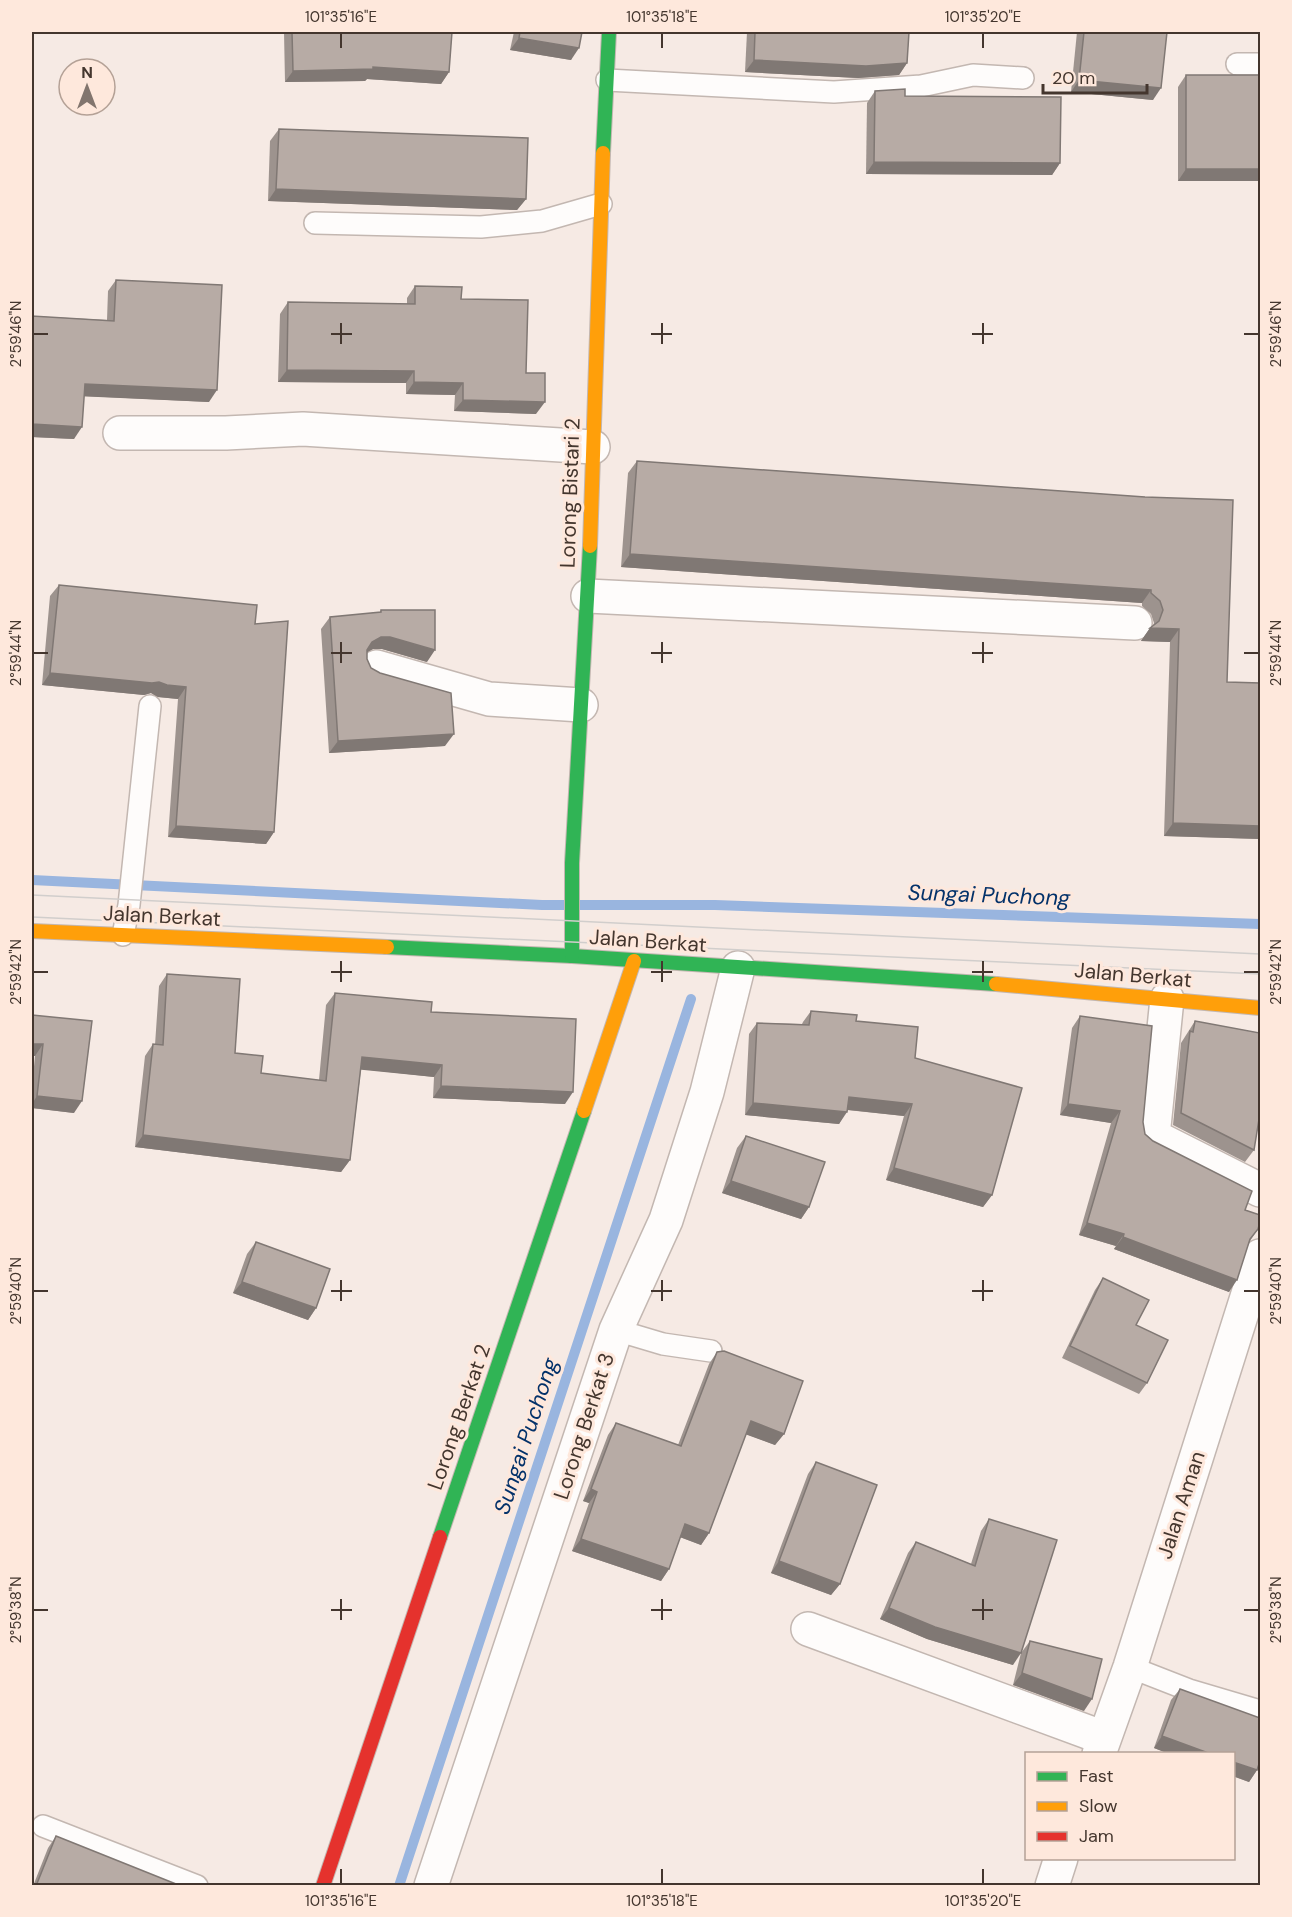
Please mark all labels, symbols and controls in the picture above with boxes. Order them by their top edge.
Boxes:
text: 101°35'16"E [305,7,377,27]
text: 101°35'18"E [626,7,698,27]
text: 101°35'20"E [945,7,1021,27]
north arrow [57,57,117,117]
scale bar [1043,57,1146,95]
text: N [81,62,93,83]
text: 20 m [1052,66,1095,90]
text: 2°59'46"N [6,301,26,367]
text: 2°59'46"N [1266,301,1286,367]
street label: Lorong Bistari 2 [553,417,587,569]
text: 2°59'44"N [6,620,26,686]
text: 2°59'44"N [1266,620,1286,686]
water label: Sungai Puchong [907,878,1072,912]
street label: Jalan Berkat [102,899,222,933]
street label: Jalan Berkat [588,923,708,959]
text: 2°59'42"N [6,939,26,1005]
text: 2°59'42"N [1266,939,1286,1005]
street label: Jalan Berkat [1073,956,1193,994]
text: 2°59'40"N [6,1257,26,1325]
text: 2°59'40"N [1266,1257,1286,1325]
street label: Lorong Berkat 2 [421,1341,497,1493]
street label: Lorong Berkat 3 [547,1349,621,1503]
water label: Sungai Puchong [487,1353,565,1518]
street label: Jalan Aman [1150,1447,1212,1563]
text: 2°59'38"N [6,1576,26,1644]
text: 2°59'38"N [1266,1576,1286,1644]
legend [1025,1752,1235,1860]
text: Fast [1079,1764,1114,1788]
text: Slow [1079,1794,1118,1818]
text: Jam [1079,1824,1114,1848]
text: 101°35'16"E [305,1891,377,1911]
text: 101°35'18"E [626,1891,698,1911]
text: 101°35'20"E [945,1891,1021,1911]

